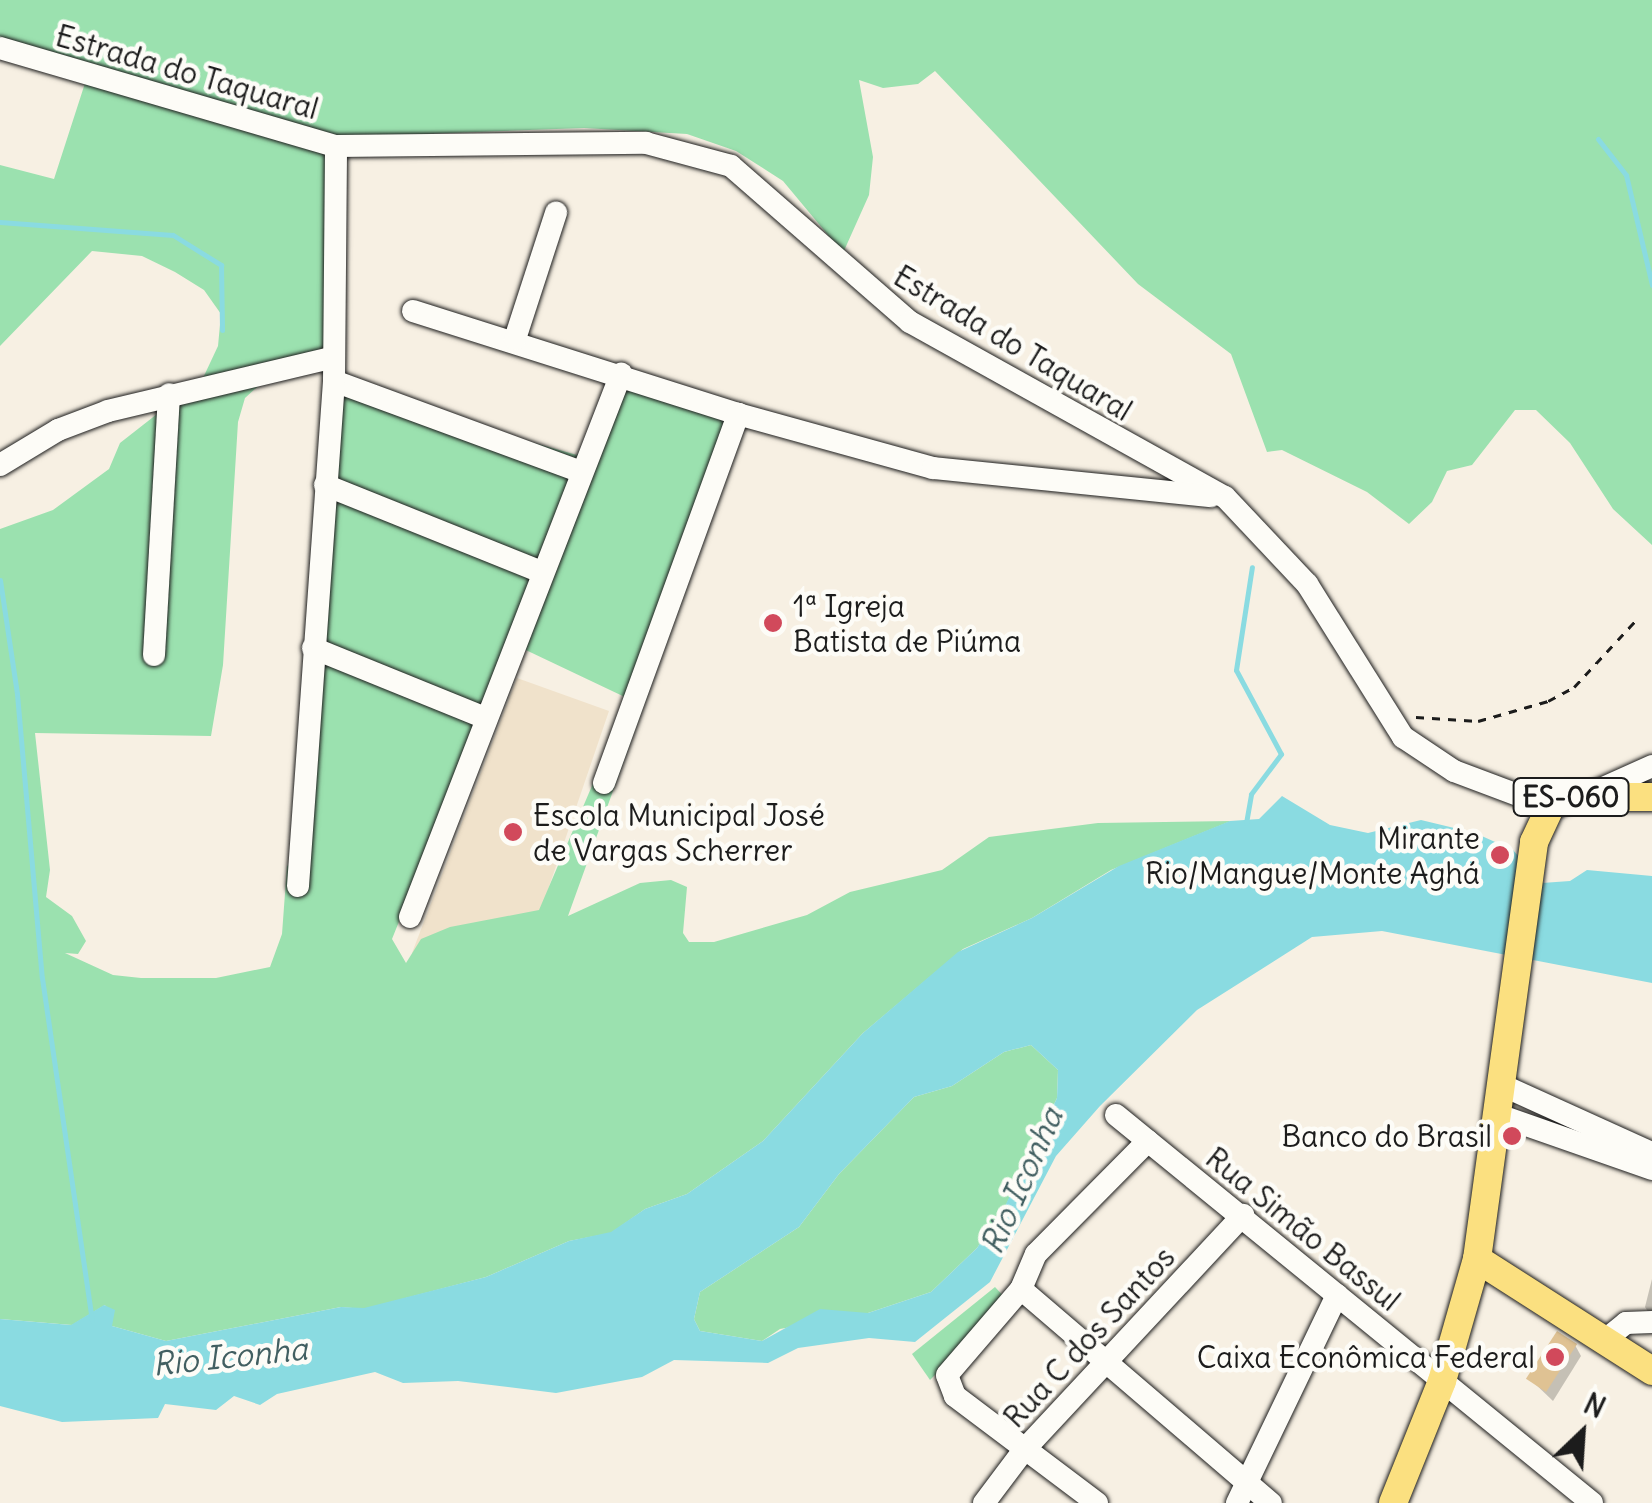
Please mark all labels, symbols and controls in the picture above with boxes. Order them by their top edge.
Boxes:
street label: Estrada do Taquaral [52,17,322,127]
street label: Estrada do Taquaral [887,258,1139,428]
place label: 1ª Igreja Batista de Piúma [793,588,1021,658]
marker: 1ª Igreja Batista de Piúma [762,612,784,634]
road number: ES-060 [1511,774,1631,820]
place label: Escola Municipal José de Vargas Scherrer [533,797,825,868]
place label: Mirante Rio/Mangue/Monte Aghá [1145,820,1480,890]
marker: Escola Municipal José de Vargas Scherrer [502,821,524,843]
marker: Mirante Rio/Mangue/Monte Aghá [1489,844,1511,866]
water label: Rio Iconha [973,1102,1071,1260]
place label: Banco do Brasil [1281,1118,1492,1154]
marker: Banco do Brasil [1501,1125,1523,1147]
street label: Rua Simão Bassul [1199,1140,1407,1318]
street label: Rua C dos Santos [996,1239,1182,1435]
water label: Rio Iconha [151,1330,309,1384]
place label: Caixa Econômica Federal [1197,1339,1535,1375]
marker: Caixa Econômica Federal [1544,1346,1566,1368]
north arrow [1532,1383,1632,1483]
text: N [1578,1385,1611,1426]

